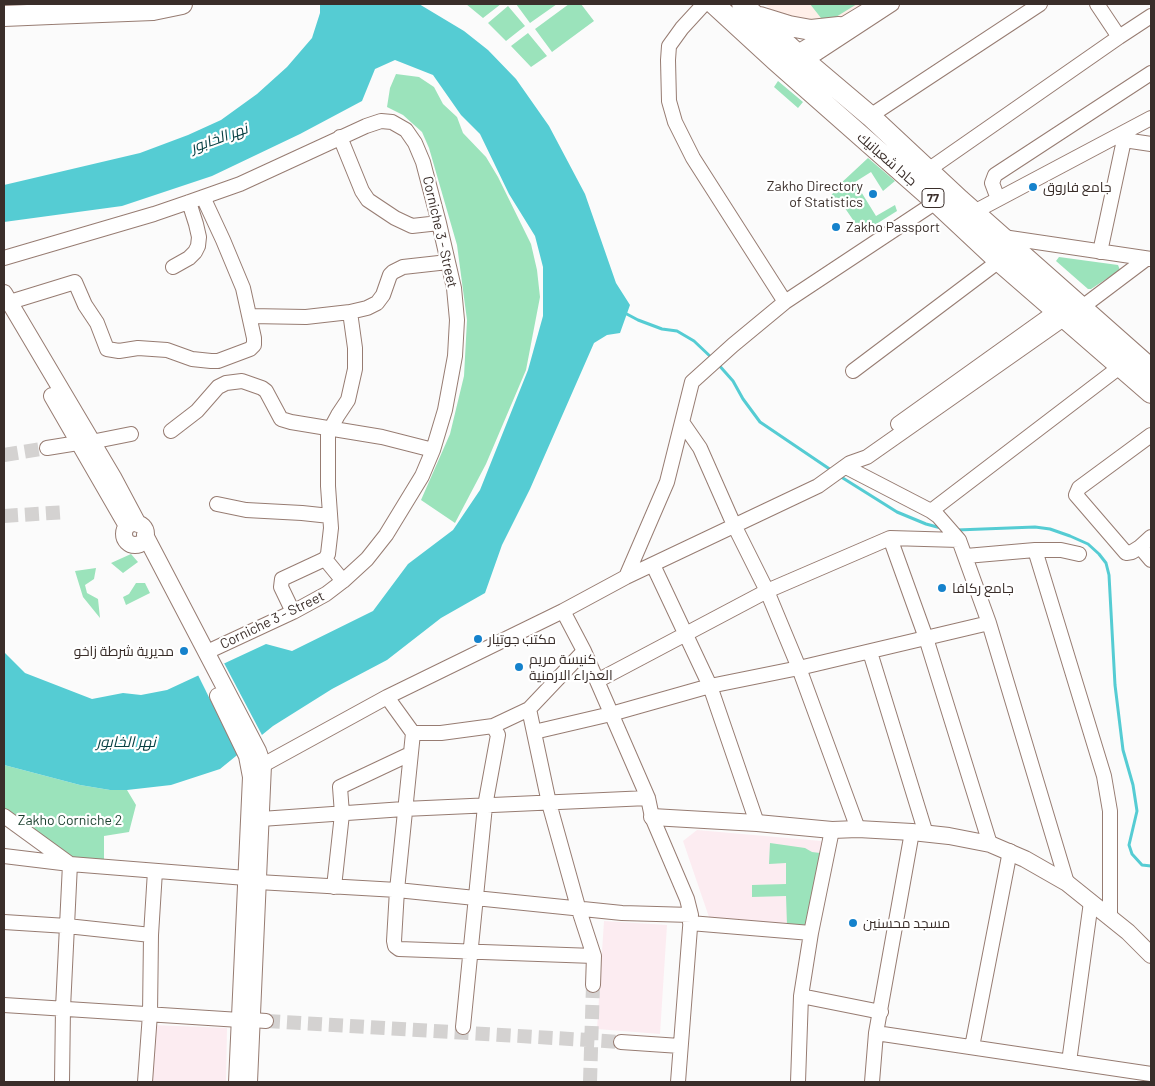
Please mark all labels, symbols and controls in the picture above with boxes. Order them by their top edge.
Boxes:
water label: نهر الخابور [188,119,250,157]
street label: جادا شعبانيك [854,129,920,189]
street label: Corniche 3 - Street [419,175,461,289]
place label: Zakho Directory of Statistics [767,178,863,210]
place label: جامع فاروق [1043,179,1112,195]
marker: جامع فاروق [1027,181,1039,193]
marker: Zakho Directory of Statistics [867,188,879,200]
road number: 77 [922,188,944,208]
place label: Zakho Passport [846,219,940,235]
marker: Zakho Passport [830,221,842,233]
place label: جامع ركافا [952,580,1014,596]
marker: جامع ركافا [936,582,948,594]
street label: Corniche 3 - Street [217,587,327,653]
place label: مکتب جوتیار [488,631,556,647]
marker: مکتب جوتیار [472,633,484,645]
place label: مديرية شرطة زاخو [74,643,174,659]
marker: مديرية شرطة زاخو [178,645,190,657]
place label: كنيسة مريم العذراء الارمنية [529,651,613,684]
marker: كنيسة مريم العذراء الارمنية [513,661,525,673]
water label: نهر الخابور [96,733,156,751]
park label: Zakho Corniche 2 [18,812,122,828]
place label: مسجد محسنين [863,915,950,931]
marker: مسجد محسنين [847,917,859,929]

